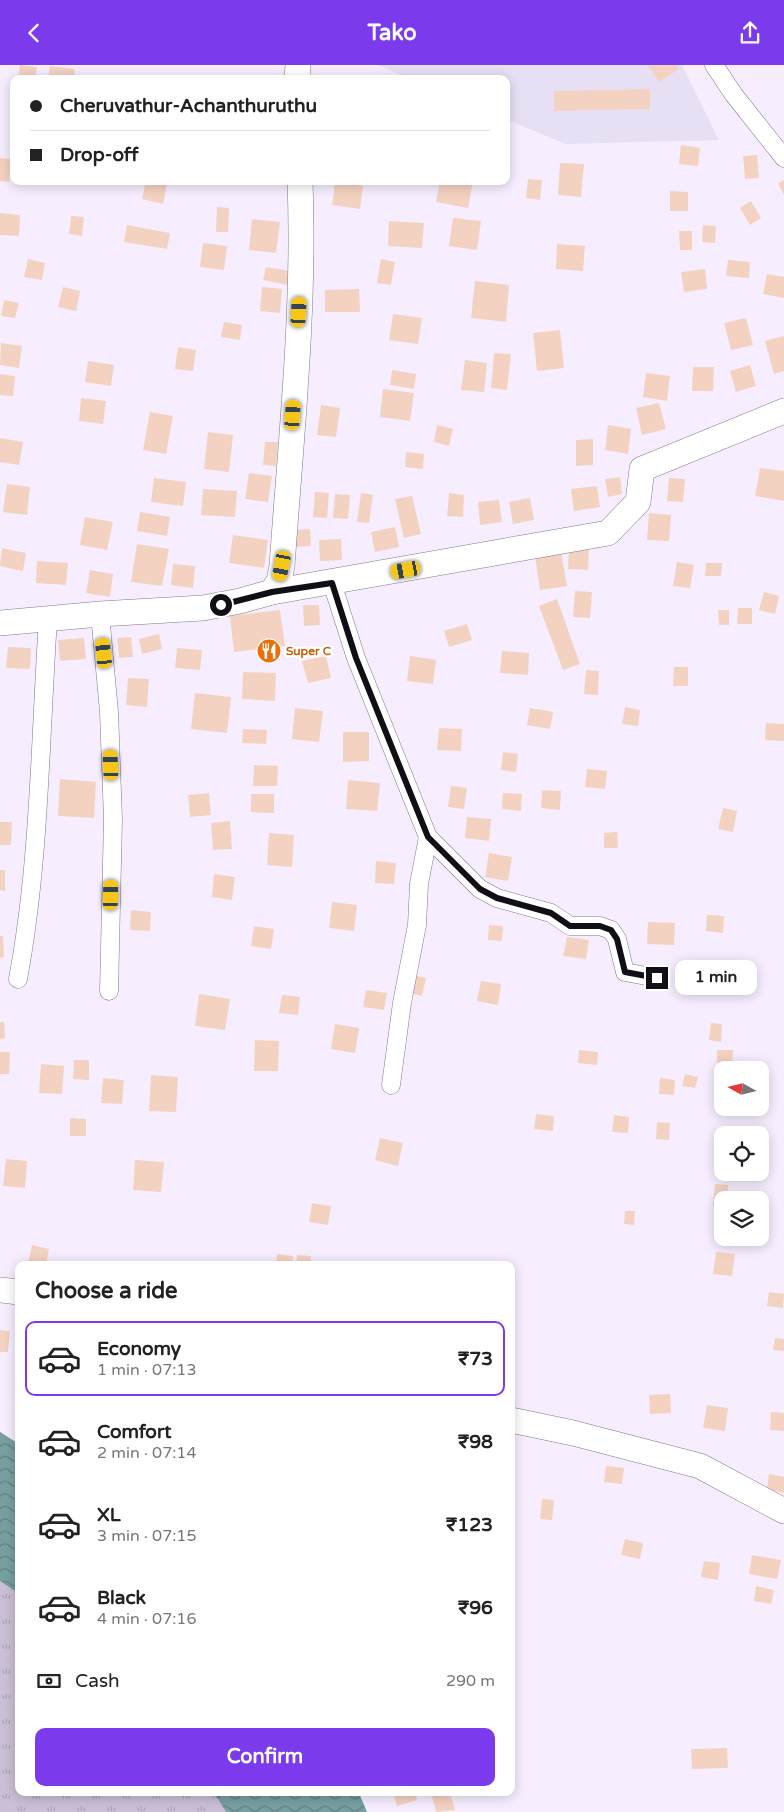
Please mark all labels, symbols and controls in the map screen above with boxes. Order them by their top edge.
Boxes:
icon: back [20,19,48,47]
icon: share [736,19,764,47]
text: Tako [367,20,417,46]
text: Cheruvathur-Achanthuruthu [60,95,317,117]
text: Drop-off [60,144,139,166]
car [290,297,307,327]
car [284,400,301,430]
car [271,550,292,582]
car [389,560,422,580]
route start [210,594,232,616]
car [94,637,113,669]
restaurant icon: Super C [256,638,282,664]
place label: Super C [286,644,332,659]
car [102,750,119,780]
car [103,880,118,910]
callout: 1 min [674,961,757,995]
route end [646,967,668,989]
text: 1 min [695,967,737,987]
north arrow [714,1061,769,1116]
map controls [714,1061,769,1246]
button: locate [714,1126,769,1181]
button: layers [714,1191,769,1246]
text: Choose a ride [35,1278,178,1304]
icon: car [37,1336,82,1381]
text: Economy [97,1338,181,1360]
text: ₹73 [458,1348,493,1370]
text: 1 min · 07:13 [97,1360,196,1380]
icon: car [37,1419,82,1464]
text: Comfort [97,1421,171,1443]
text: ₹98 [458,1431,493,1453]
text: 2 min · 07:14 [97,1443,196,1463]
icon: car [37,1502,82,1547]
text: XL [97,1504,121,1526]
text: ₹123 [446,1514,493,1536]
text: 3 min · 07:15 [97,1526,196,1546]
icon: car [37,1585,82,1630]
text: Black [97,1587,146,1609]
text: ₹96 [458,1597,493,1619]
text: 4 min · 07:16 [97,1609,196,1629]
icon: cash [35,1667,63,1695]
text: Cash [75,1670,120,1692]
text: 290 m [446,1671,495,1691]
button: Confirm [35,1728,495,1786]

